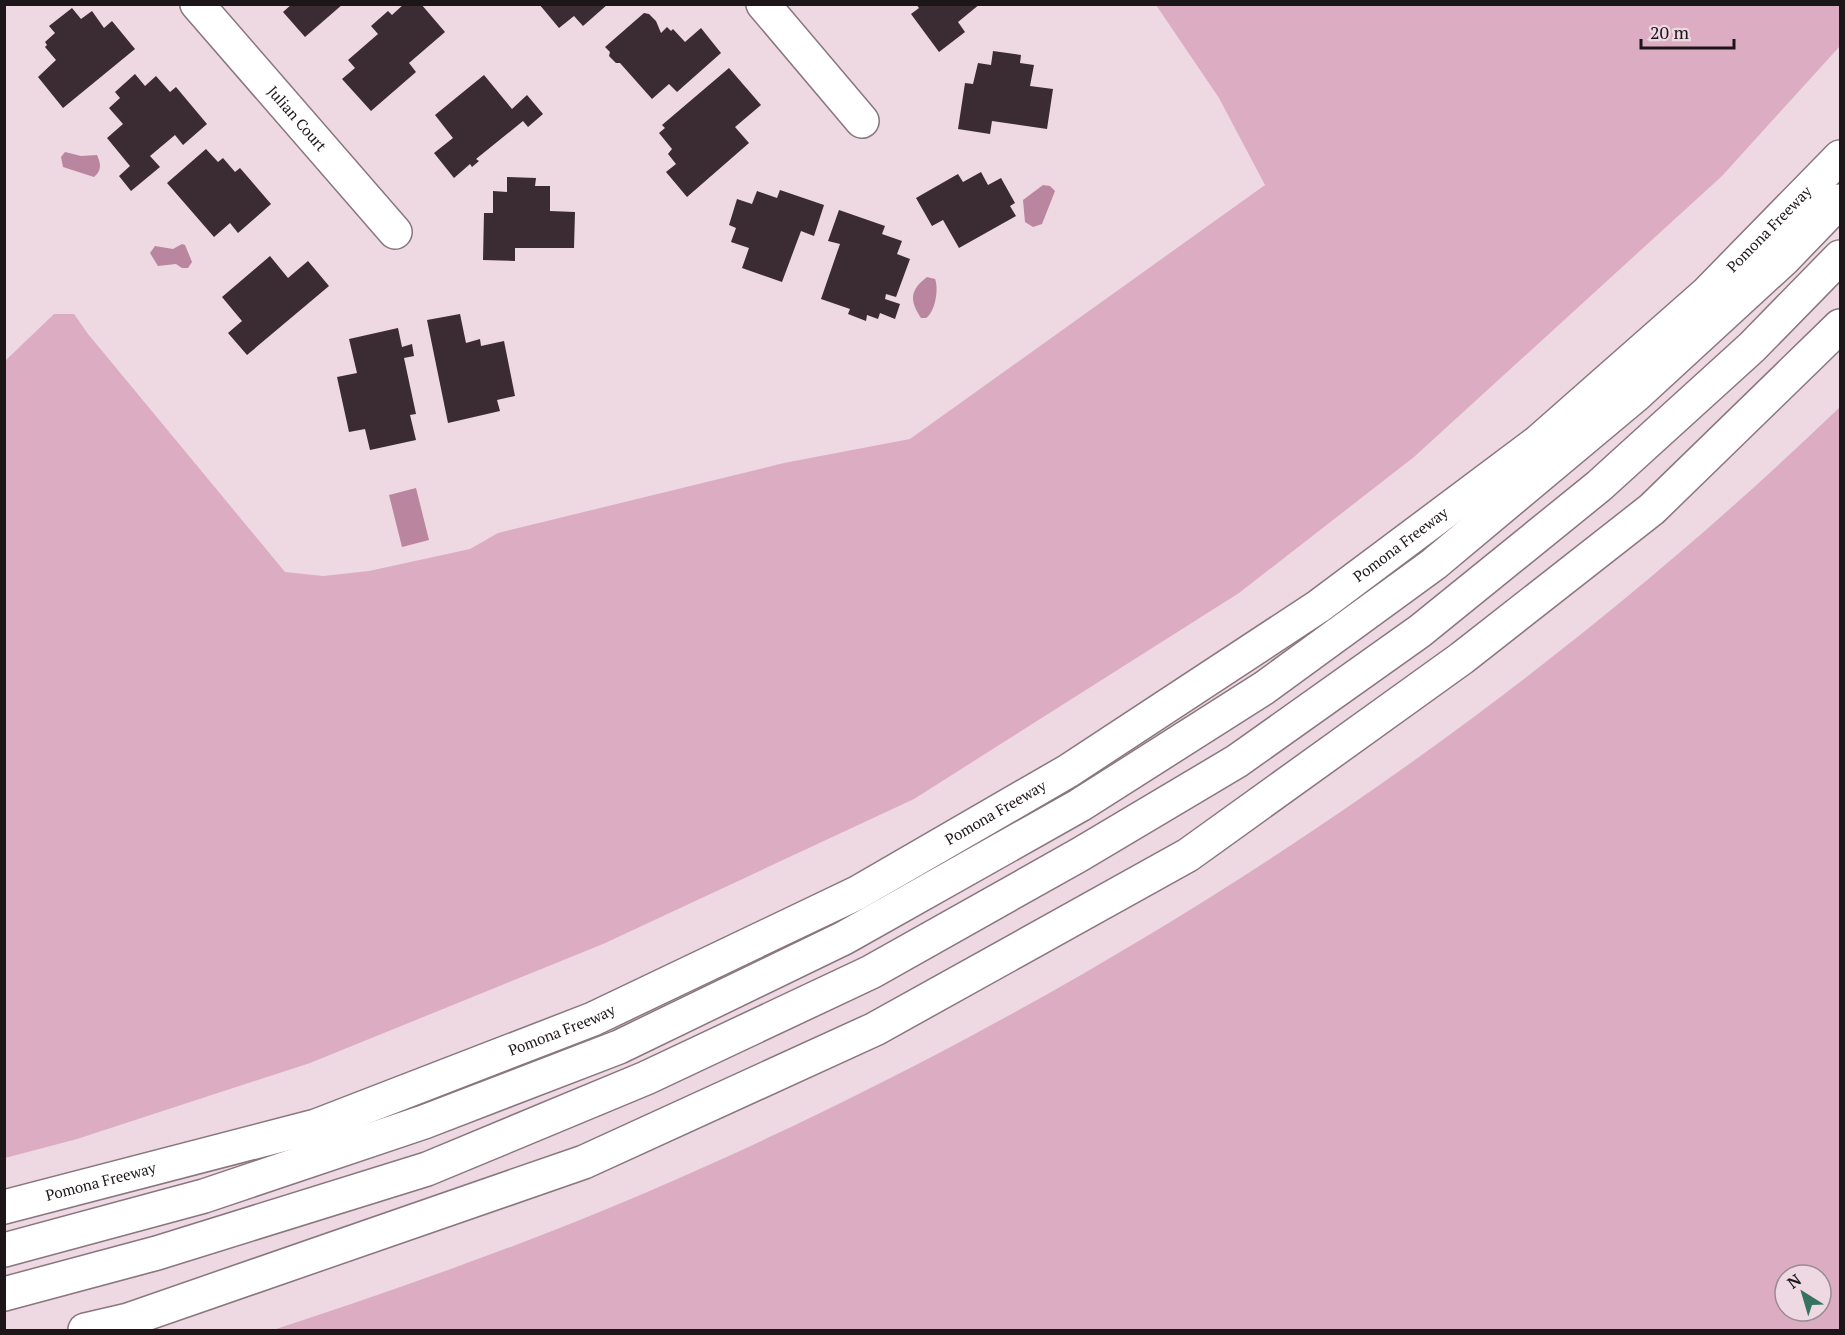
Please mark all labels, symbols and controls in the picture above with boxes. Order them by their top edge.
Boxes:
scale bar [1641,12,1734,50]
text: 20 m [1650,20,1690,44]
street label: Julian Court [263,81,332,155]
street label: Pomona Freeway [1722,181,1816,276]
street label: Pomona Freeway [1349,502,1452,586]
street label: Pomona Freeway [941,775,1050,849]
street label: Pomona Freeway [505,999,618,1060]
street label: Pomona Freeway [43,1157,158,1205]
north arrow [1773,1263,1833,1323]
text: N [1783,1269,1805,1293]

